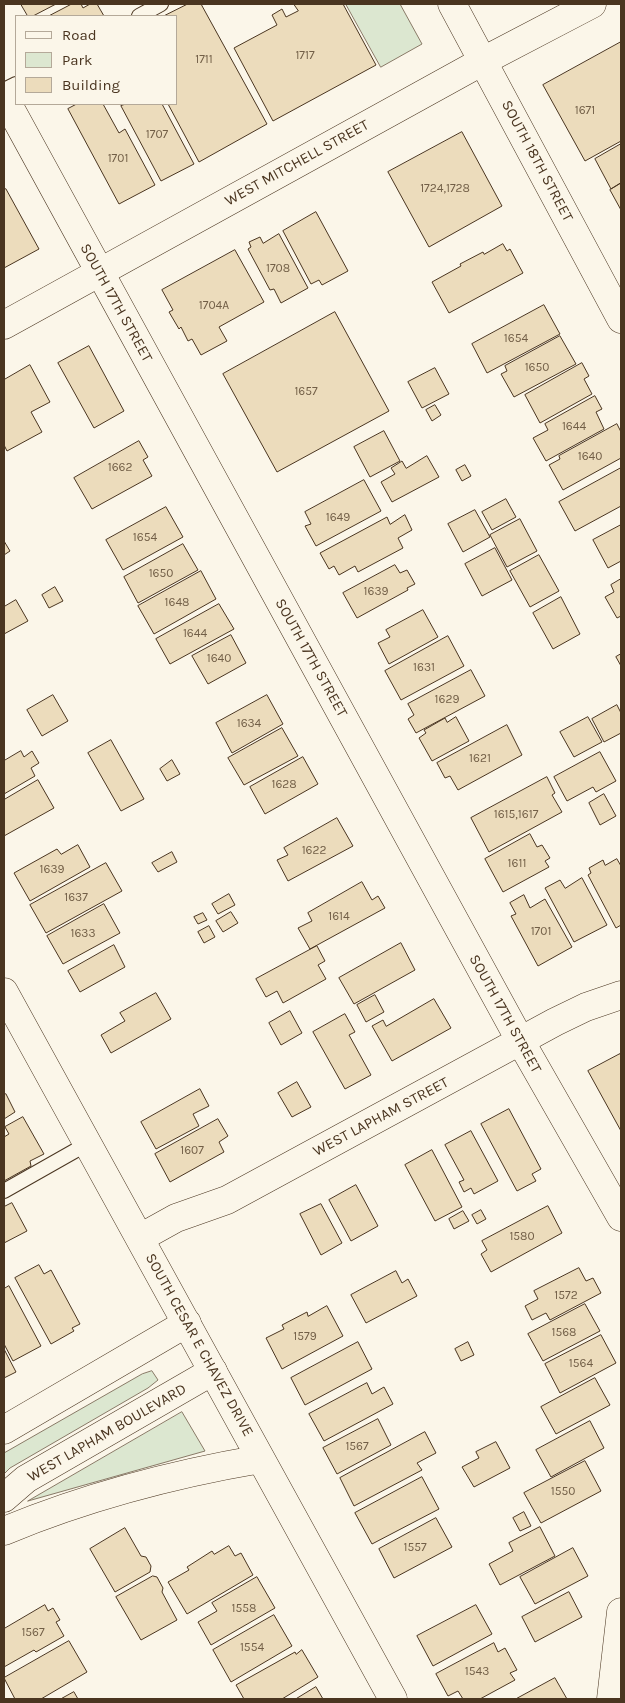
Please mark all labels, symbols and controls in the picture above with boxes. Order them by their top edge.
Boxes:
legend [15,15,178,105]
text: Road [62,26,97,44]
house number: 1717 [295,49,315,63]
text: Park [62,51,92,69]
house number: 1711 [195,53,213,67]
text: Building [62,76,120,94]
street label: SOUTH 18TH STREET [497,97,577,225]
house number: 1671 [575,104,595,118]
street label: WEST MITCHELL STREET [222,116,372,210]
house number: 1707 [146,128,168,142]
house number: 1701 [108,152,128,166]
house number: 1724,1728 [420,182,470,196]
street label: SOUTH 17TH STREET [76,241,156,365]
house number: 1708 [266,262,290,276]
house number: 1704A [199,299,229,313]
house number: 1654 [504,332,528,346]
house number: 1650 [525,361,549,375]
house number: 1657 [294,385,318,399]
house number: 1644 [562,420,586,434]
house number: 1640 [578,450,602,464]
house number: 1662 [108,461,132,475]
house number: 1649 [326,511,350,525]
house number: 1654 [133,531,157,545]
house number: 1650 [149,567,173,581]
house number: 1639 [364,585,388,599]
house number: 1648 [165,596,189,610]
street label: SOUTH 17TH STREET [271,596,351,720]
house number: 1644 [183,627,207,641]
house number: 1640 [207,652,231,666]
house number: 1631 [413,661,435,675]
house number: 1629 [435,693,459,707]
house number: 1634 [237,717,261,731]
house number: 1621 [469,752,491,766]
house number: 1628 [271,778,297,792]
house number: 1615,1617 [494,808,538,822]
house number: 1622 [302,844,326,858]
house number: 1611 [508,857,526,871]
house number: 1639 [40,863,64,877]
house number: 1637 [64,891,88,905]
house number: 1614 [328,910,350,924]
house number: 1701 [531,925,551,939]
house number: 1633 [70,927,96,941]
street label: SOUTH 17TH STREET [465,952,545,1076]
street label: WEST LAPHAM STREET [310,1074,452,1160]
house number: 1607 [180,1144,204,1158]
house number: 1580 [509,1230,535,1244]
street label: SOUTH CESAR E CHAVEZ DRIVE [141,1250,257,1440]
house number: 1572 [554,1289,578,1303]
house number: 1568 [552,1326,576,1340]
house number: 1579 [293,1330,317,1344]
house number: 1564 [569,1357,593,1371]
street label: WEST LAPHAM BOULEVARD [24,1380,190,1486]
house number: 1567 [345,1440,369,1454]
house number: 1550 [551,1485,575,1499]
house number: 1557 [403,1541,427,1555]
house number: 1558 [232,1602,256,1616]
house number: 1567 [21,1626,45,1640]
house number: 1554 [240,1641,264,1655]
house number: 1543 [465,1665,489,1679]

